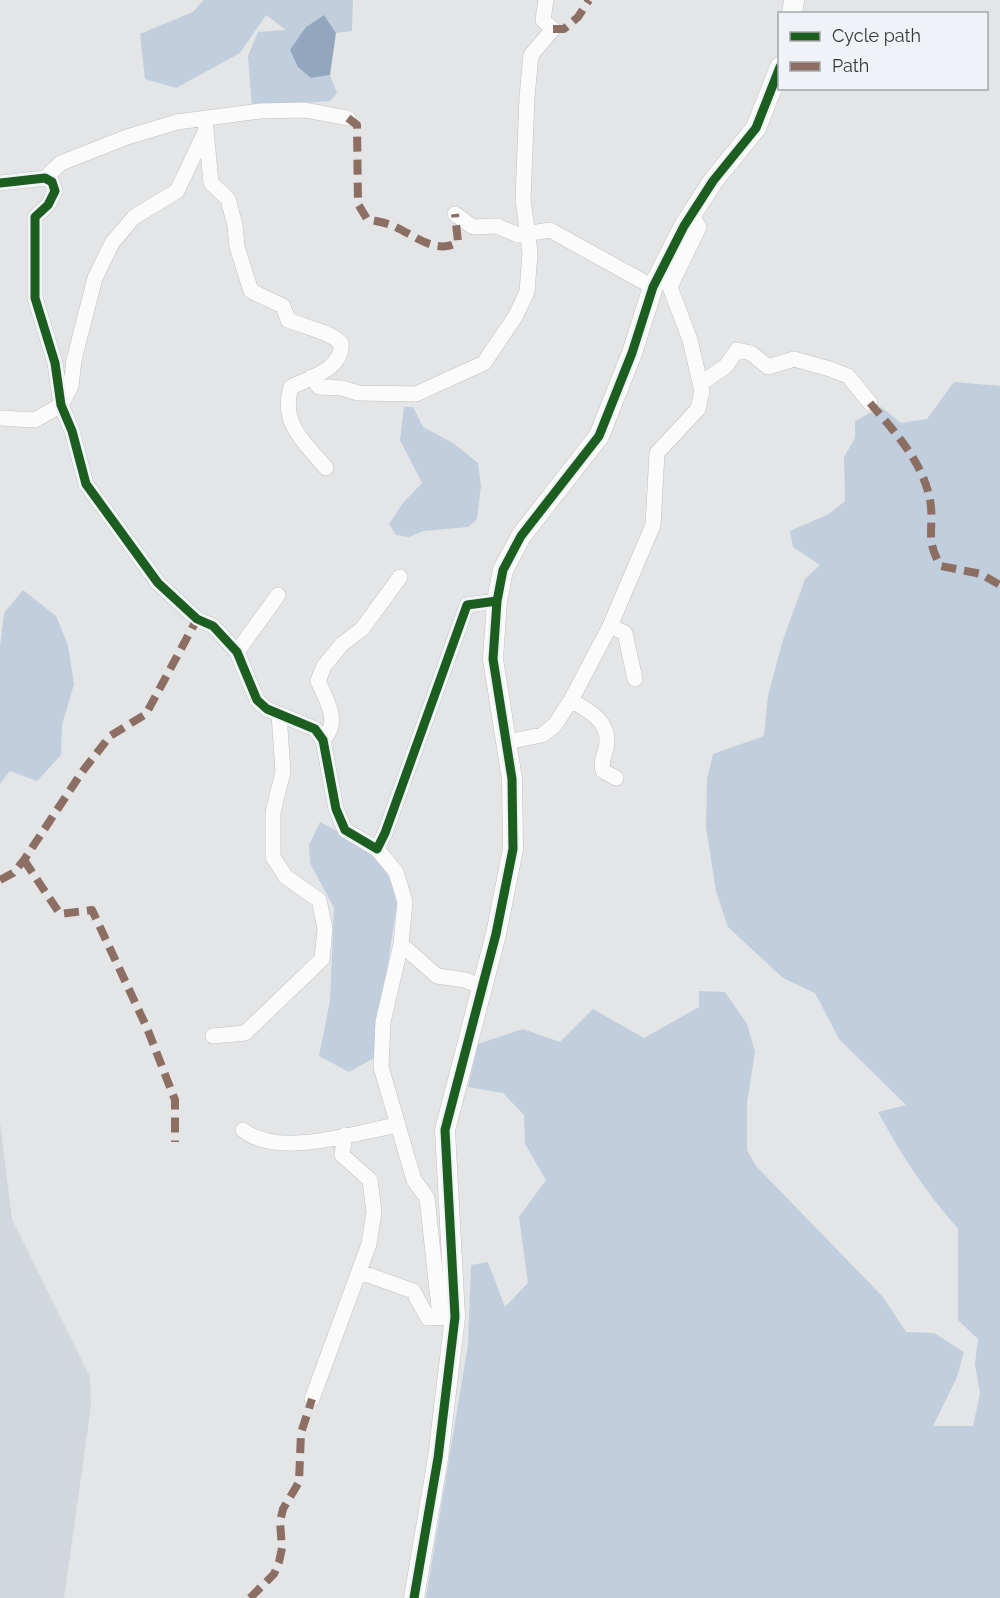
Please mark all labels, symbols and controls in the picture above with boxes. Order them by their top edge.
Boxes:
legend [778,12,988,90]
text: Cycle path [832,25,921,46]
text: Path [832,55,869,76]

